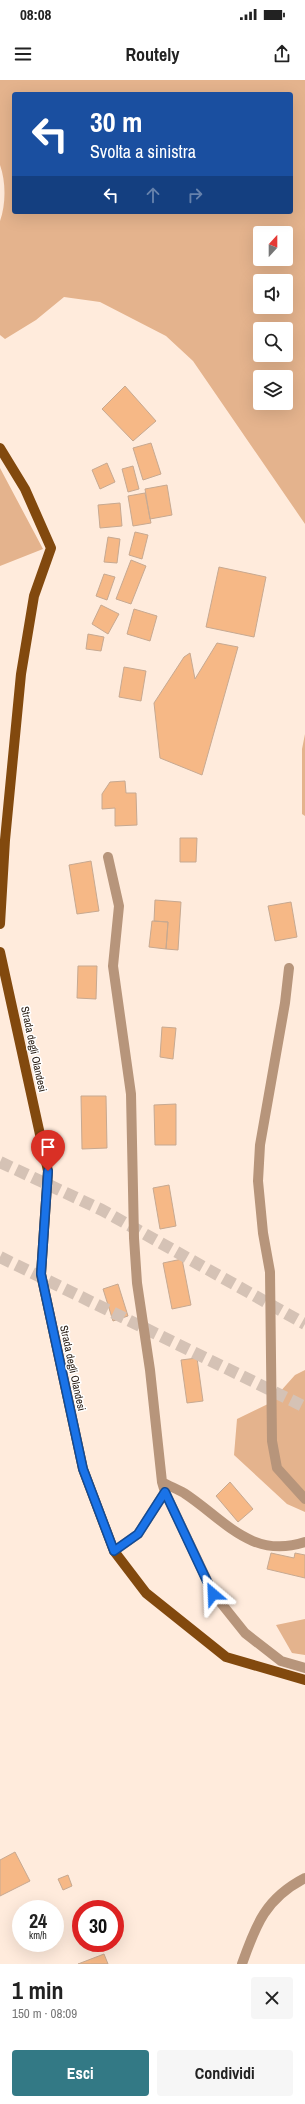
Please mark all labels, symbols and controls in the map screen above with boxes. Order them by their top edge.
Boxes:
text: 08:08 [20,4,51,25]
text: Routely [125,42,180,67]
icon: menu [12,43,34,65]
icon: share [271,43,293,65]
text: 30 m [90,103,142,141]
icon: left [24,108,76,160]
text: Svolta a sinistra [90,139,196,164]
icon: left [100,184,122,206]
icon: ahead [142,184,164,206]
icon: right [184,184,206,206]
north arrow [253,226,293,266]
map controls [253,226,293,410]
button: sound [253,274,293,314]
button: search [253,322,293,362]
button: layers [253,370,293,410]
street label: Strada degli Olandesi [18,1005,50,1093]
pin [31,1130,65,1171]
icon: arrive [37,1136,59,1158]
street label: Strada degli Olandesi [57,1324,89,1412]
position arrow [192,1573,234,1615]
speed limit sign: 30 [72,1900,124,1952]
text: 24 [29,1907,47,1934]
text: km/h [29,1929,47,1942]
text: 1 min [12,1974,63,2006]
button: close [251,1977,293,2019]
text: 150 m · 08:09 [12,2005,77,2022]
button: Esci [12,2050,149,2096]
button: Condividi [157,2050,293,2096]

